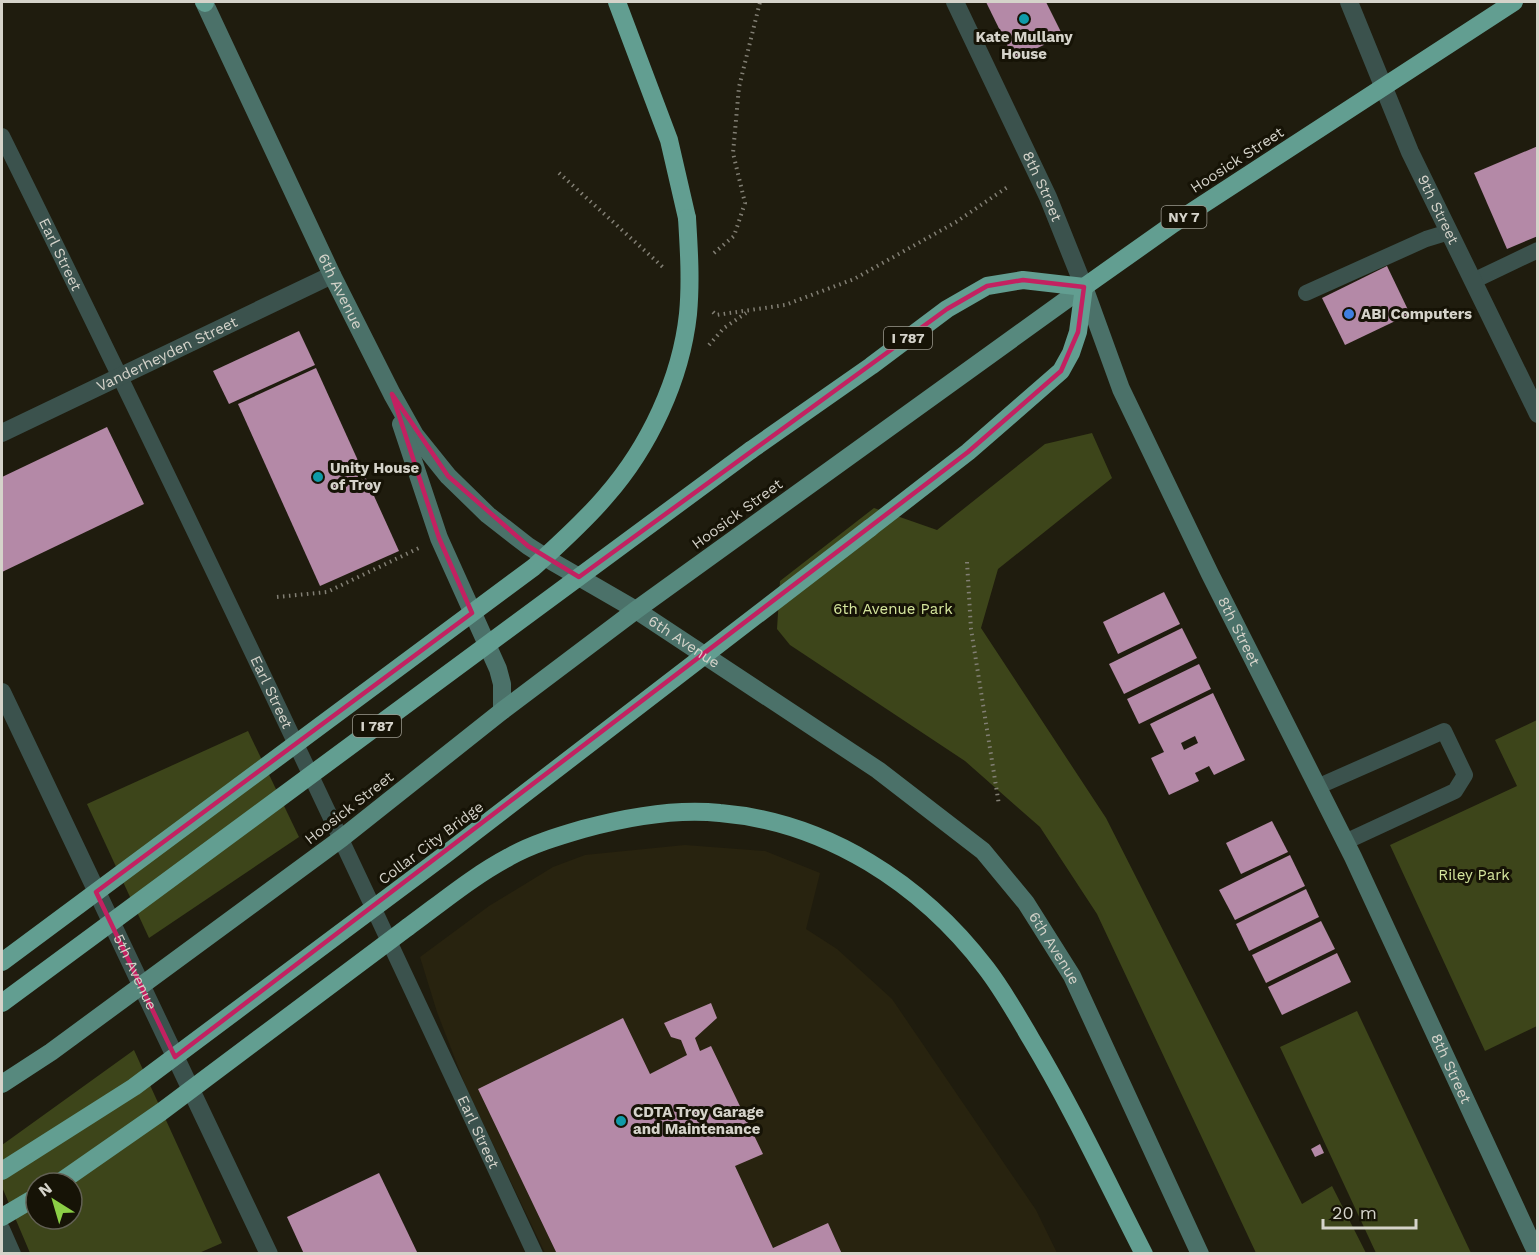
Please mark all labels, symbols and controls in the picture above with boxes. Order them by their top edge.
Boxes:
marker: Kate Mullany House [1017,12,1031,26]
place label: Kate Mullany House [975,28,1073,63]
street label: Hoosick Street [1187,123,1288,197]
street label: 8th Street [1019,148,1066,225]
street label: 9th Street [1414,172,1463,248]
road number: NY 7 [1162,206,1206,228]
street label: Earl Street [35,215,86,294]
street label: 6th Avenue [314,251,367,332]
place label: ABI Computers [1361,305,1472,323]
marker: ABI Computers [1342,307,1356,321]
street label: Vanderheyden Street [94,312,241,395]
road number: I 787 [884,327,932,349]
place label: Unity House of Troy [330,459,420,494]
marker: Unity House of Troy [311,470,325,484]
street label: Hoosick Street [688,475,786,553]
street label: 8th Street [1214,594,1264,670]
park label: 6th Avenue Park [833,600,953,618]
street label: 6th Avenue [645,612,723,672]
street label: Earl Street [246,653,297,732]
road number: I 787 [353,715,401,737]
street label: Hoosick Street [301,767,398,848]
street label: Collar City Bridge [375,798,487,888]
park label: Riley Park [1438,866,1510,884]
street label: 6th Avenue [1025,909,1084,987]
street label: 5th Avenue [109,931,161,1013]
street label: 8th Street [1427,1031,1475,1107]
street label: Earl Street [453,1092,503,1172]
place label: CDTA Troy Garage and Maintenance [633,1103,764,1138]
marker: CDTA Troy Garage and Maintenance [614,1114,628,1128]
north arrow [24,1171,84,1231]
text: N [35,1178,56,1201]
scale bar [1323,1192,1416,1230]
text: 20 m [1332,1202,1377,1223]

